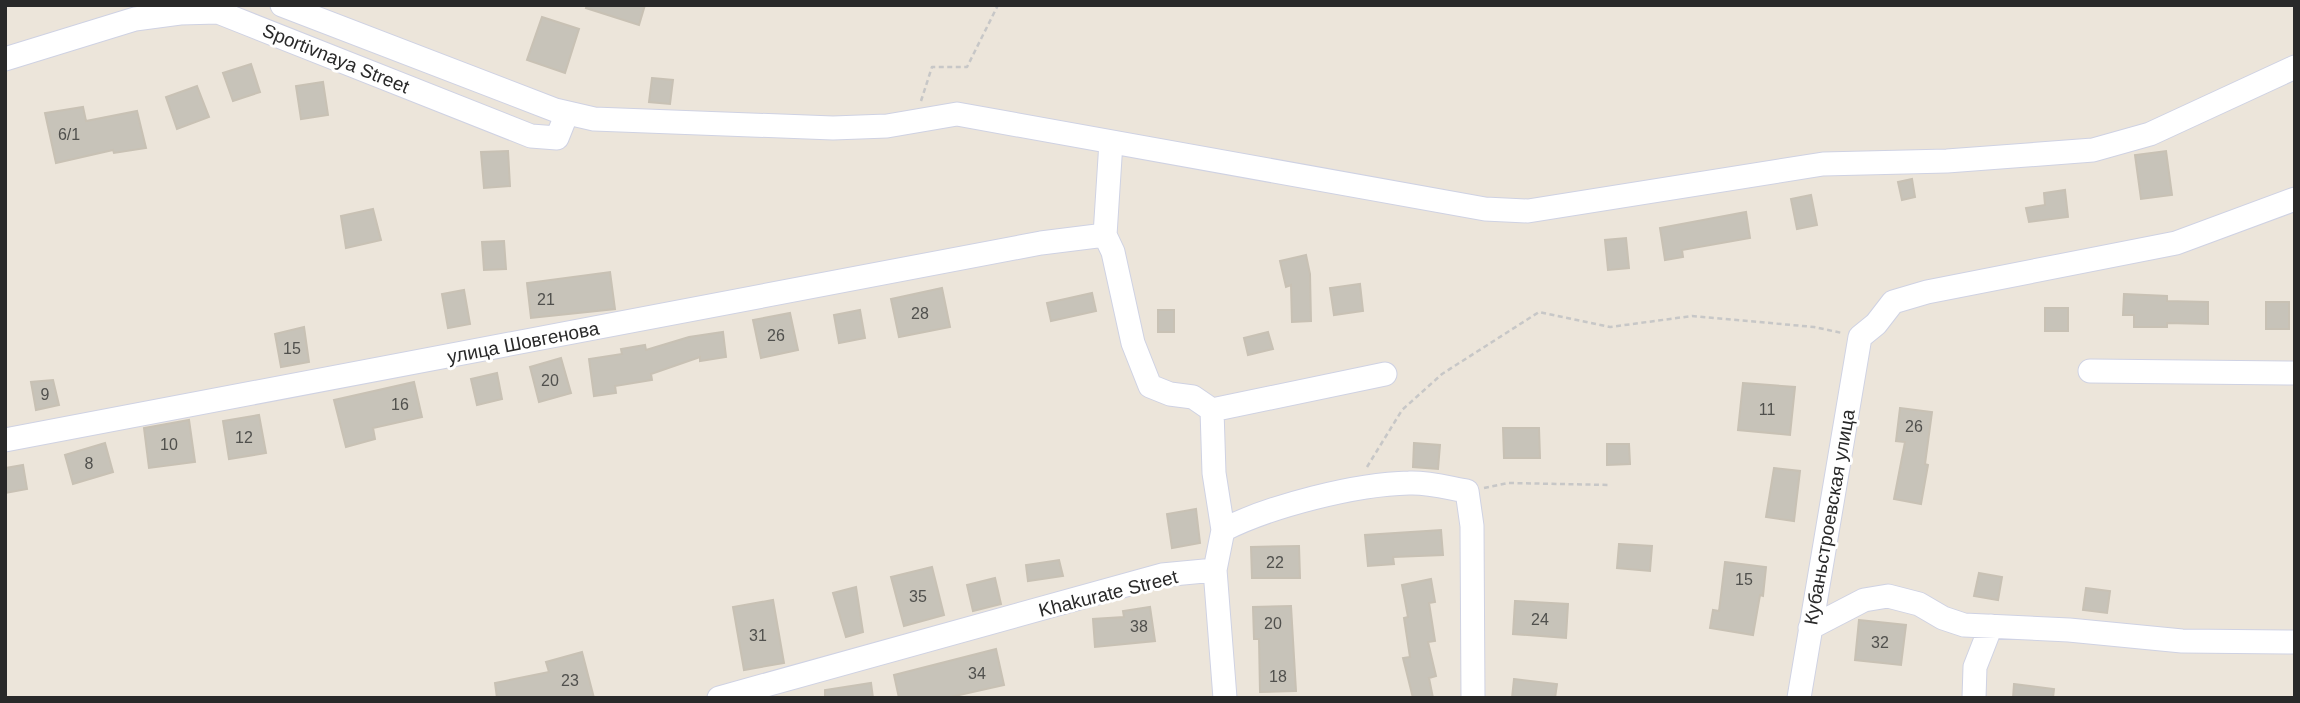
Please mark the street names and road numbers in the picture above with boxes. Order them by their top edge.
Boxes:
street label: Sportivnaya Street [259,19,413,98]
street label: улица Шовгенова [445,317,601,368]
street label: Кубаньстроевская улица [1800,407,1859,627]
street label: Khakurate Street [1036,566,1181,621]

